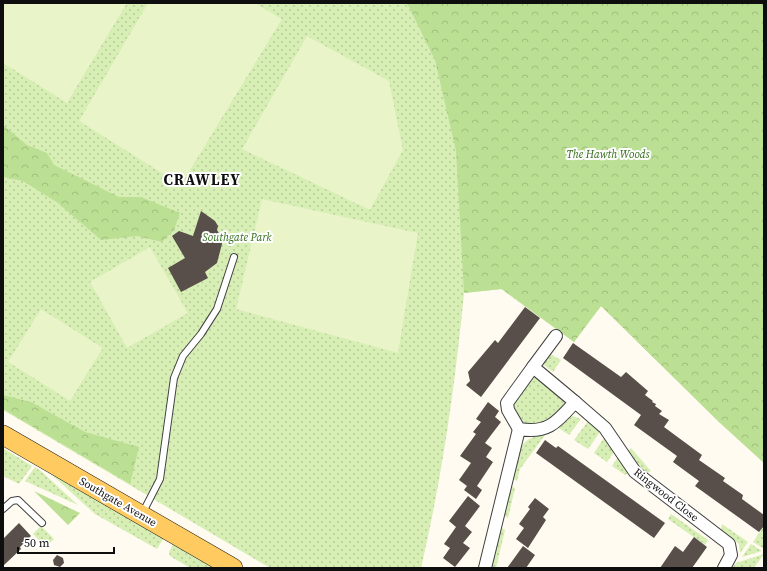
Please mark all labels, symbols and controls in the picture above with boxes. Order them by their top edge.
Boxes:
park label: The Hawth Woods [567,147,649,162]
district label: CRAWLEY [163,169,241,190]
park label: Southgate Park [202,230,272,245]
street label: Ringwood Close [630,465,702,525]
street label: Southgate Avenue [77,474,160,530]
scale bar [18,529,114,555]
text: 50 m [24,535,50,551]

